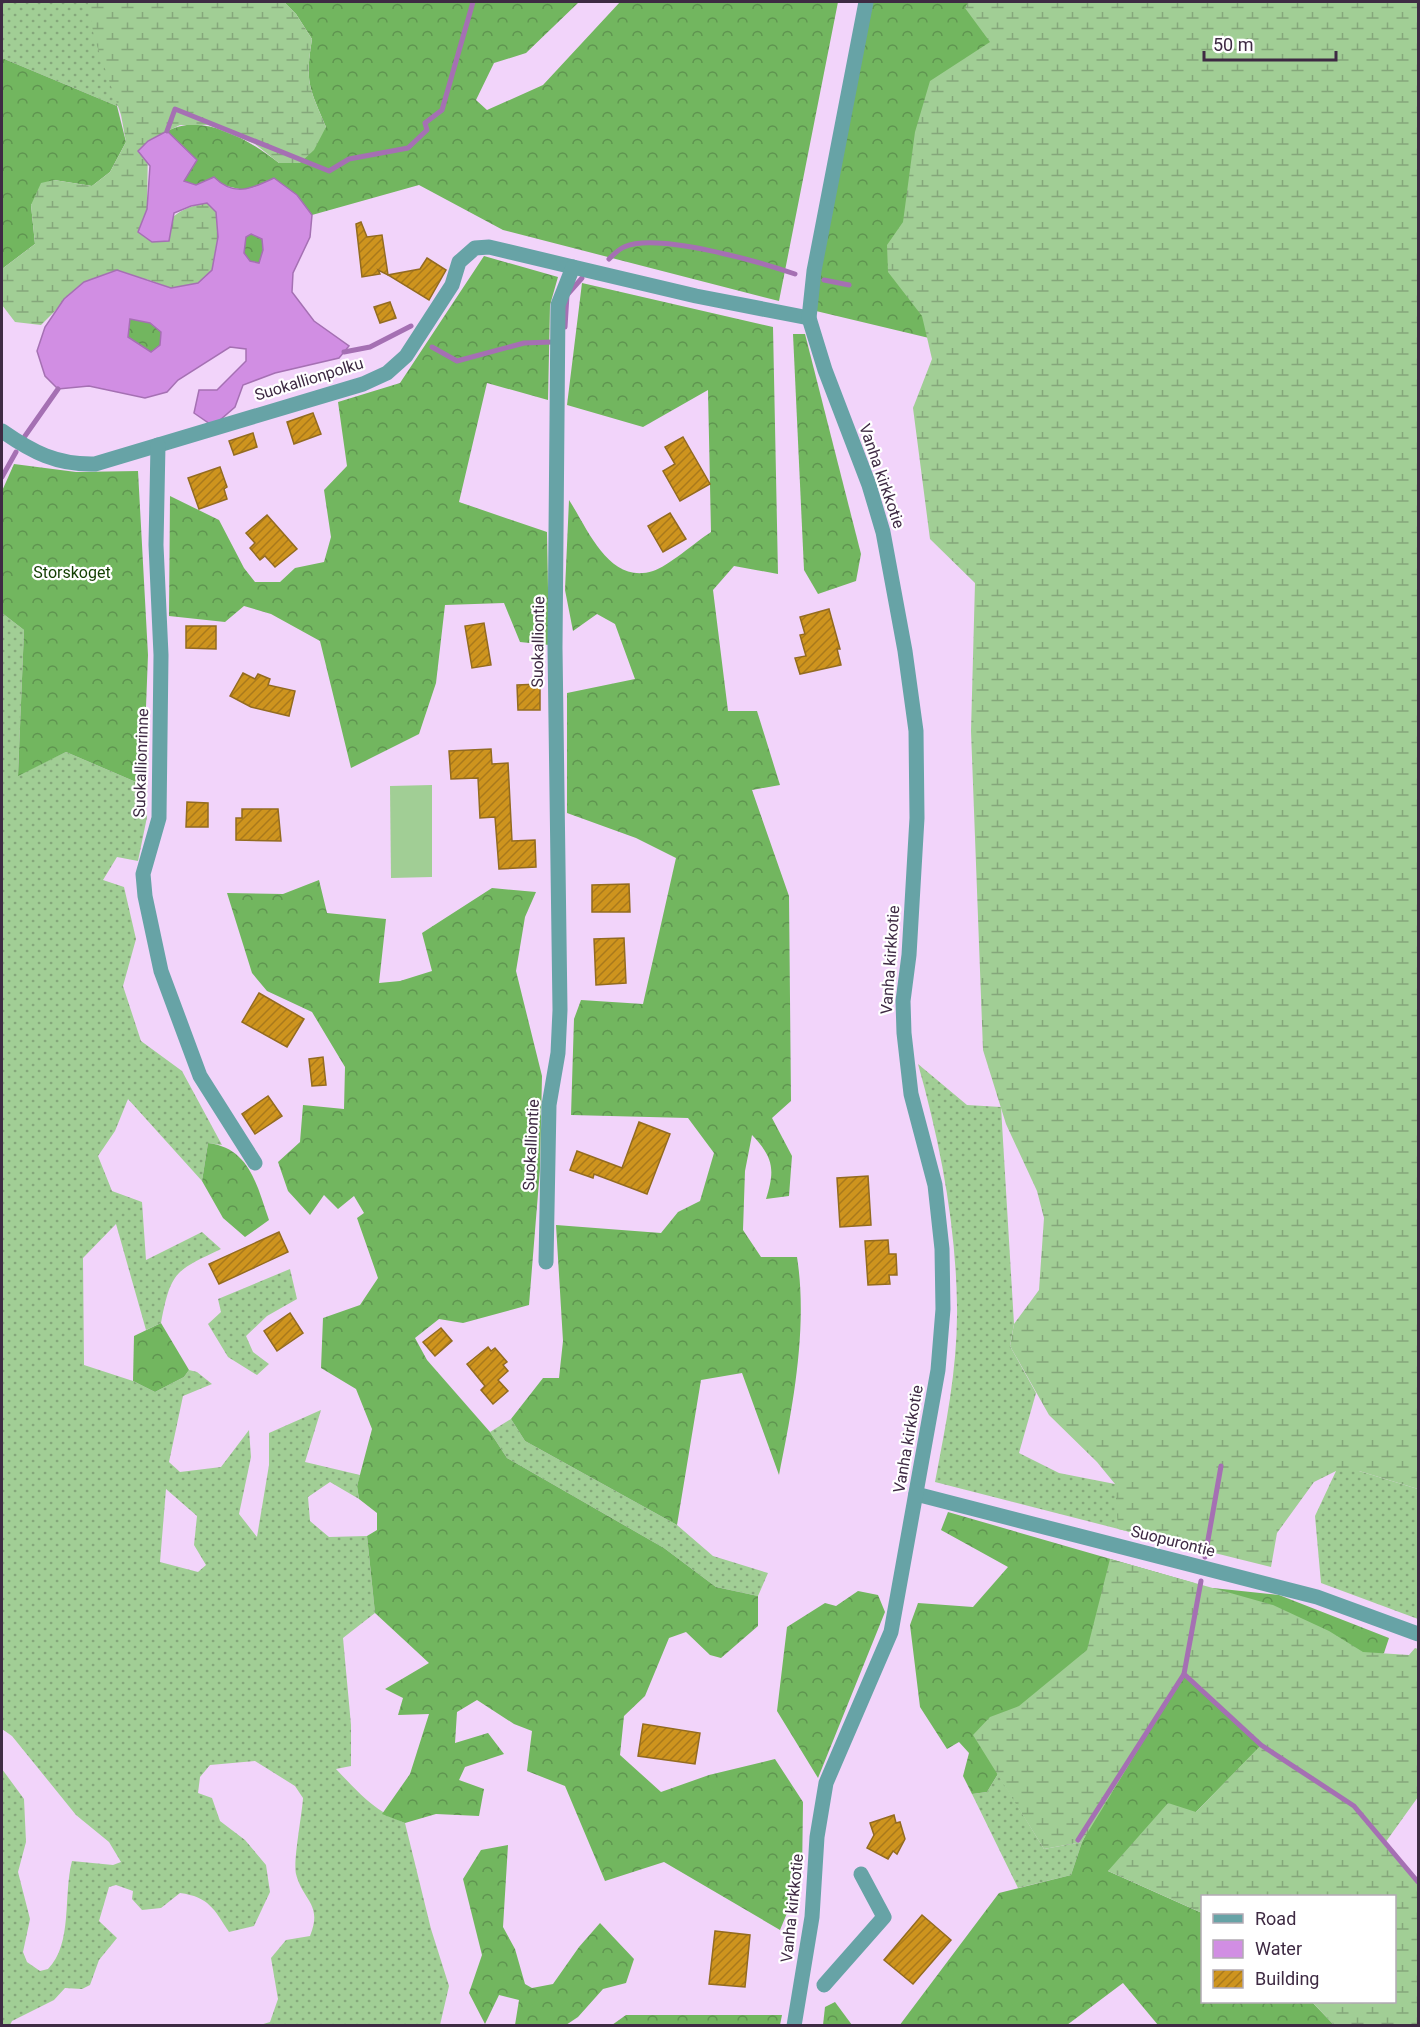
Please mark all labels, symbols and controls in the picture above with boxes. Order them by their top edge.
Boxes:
scale bar [1204,24,1336,62]
text: 50 m [1213,34,1253,55]
street label: Suokallionpolku [252,353,366,405]
street label: Vanha kirkkotie [855,421,909,531]
park label: Storskoget [33,563,111,582]
street label: Suokalliontie [528,596,548,688]
street label: Suokallionrinne [130,708,152,818]
street label: Vanha kirkkotie [877,905,903,1015]
street label: Suokalliontie [519,1099,543,1191]
street label: Vanha kirkkotie [889,1384,927,1494]
street label: Suopurontie [1129,1521,1217,1561]
street label: Vanha kirkkotie [777,1853,807,1963]
legend [1201,1895,1396,2003]
text: Road [1255,1908,1296,1929]
text: Water [1255,1938,1302,1959]
text: Building [1255,1968,1319,1989]

